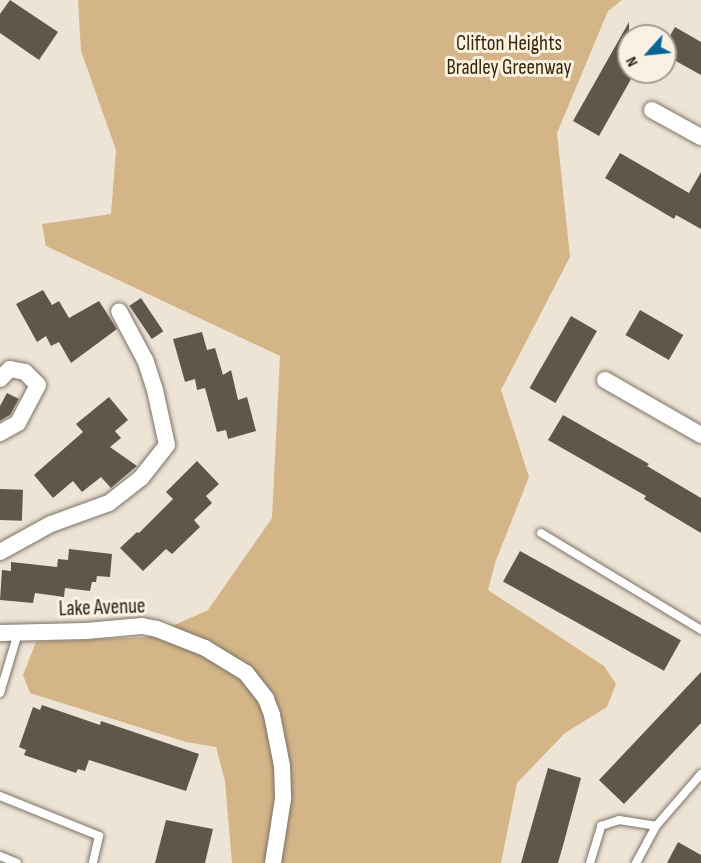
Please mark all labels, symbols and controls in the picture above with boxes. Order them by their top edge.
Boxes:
north arrow [617,24,677,84]
park label: Clifton Heights Bradley Greenway [446,31,572,81]
text: N [622,53,643,70]
street label: Lake Avenue [58,594,146,622]

